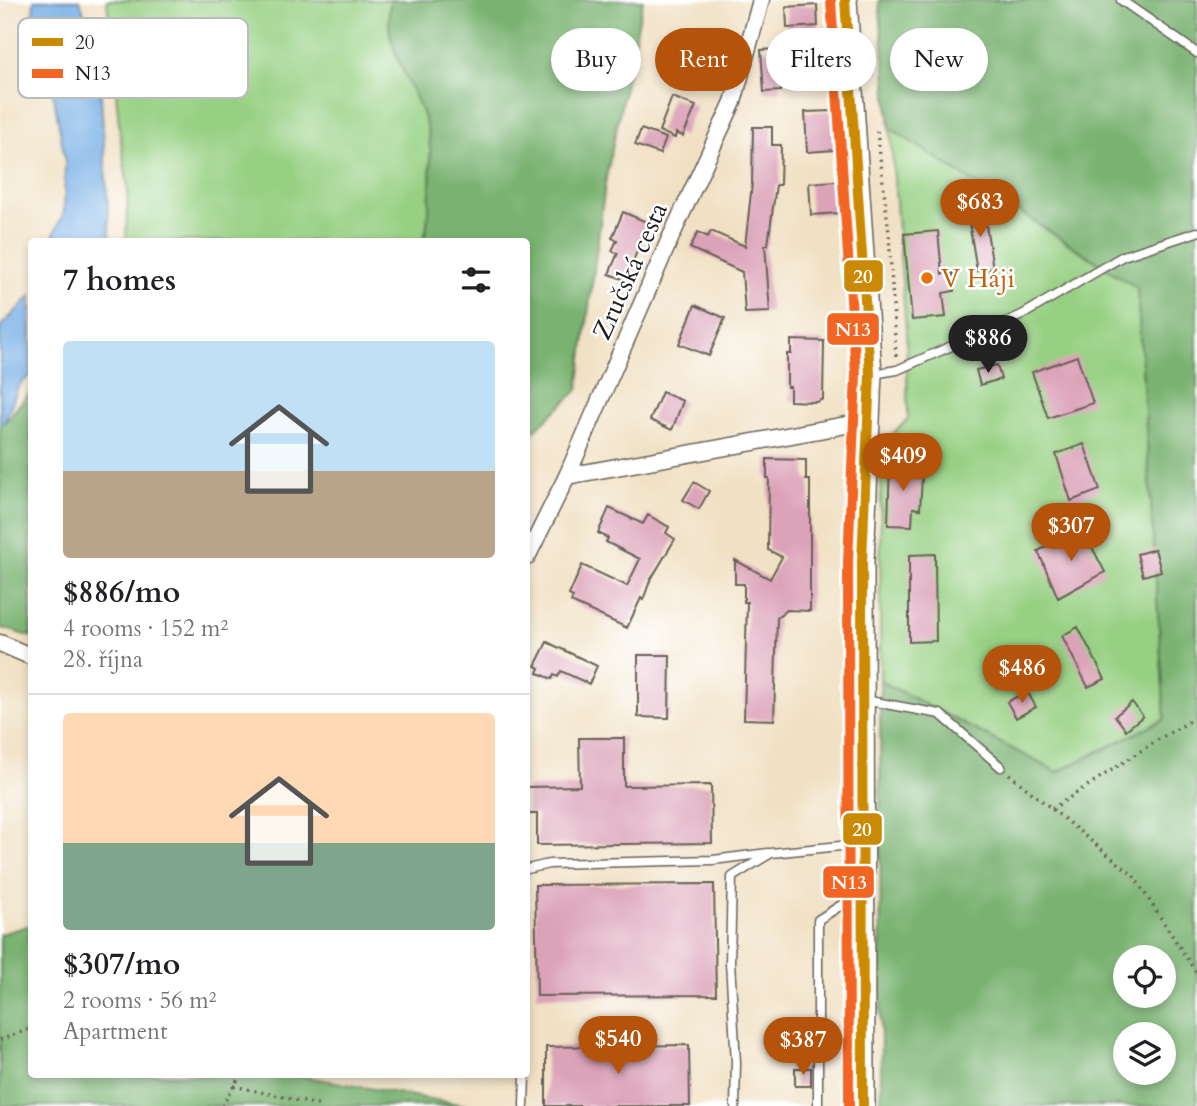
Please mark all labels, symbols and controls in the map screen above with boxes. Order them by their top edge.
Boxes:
legend [18,18,248,98]
chip: Buy [551,28,641,91]
chip: Rent [655,28,752,91]
chip: Filters [766,28,876,91]
chip: New [890,28,988,91]
text: 20 [75,30,95,56]
text: N13 [75,61,111,87]
pin: $683 [939,180,1021,239]
text: $683 [956,186,1004,217]
street label: Zručská cesta [584,197,676,345]
line badge: 20 [843,259,884,293]
text: 7 homes [63,260,176,301]
icon: filters [457,261,495,299]
place label: V Háji [941,261,1015,296]
text: 20 [853,264,873,290]
marker: V Háji [919,270,935,286]
line badge: N13 [826,312,880,346]
pin: $886 [947,316,1029,375]
text: N13 [835,317,871,343]
text: $886 [964,322,1012,353]
icon: home [216,386,342,512]
pin: $409 [862,434,944,493]
text: $409 [879,440,927,471]
pin: $307 [1030,504,1112,563]
text: $307 [1047,510,1095,541]
text: $886/mo [63,572,180,613]
text: 4 rooms · 152 m² [63,613,228,644]
text: 28. října [63,644,143,675]
pin: $486 [981,646,1063,705]
text: $486 [998,652,1046,683]
icon: home [216,758,342,884]
line badge: 20 [842,812,883,846]
text: 20 [852,817,872,843]
line badge: N13 [822,865,875,899]
text: N13 [831,870,867,896]
text: $307/mo [63,944,180,985]
map controls [1113,945,1176,1085]
button: locate [1113,945,1176,1008]
text: 2 rooms · 56 m² [63,985,216,1016]
text: Apartment [63,1016,167,1047]
pin: $540 [577,1016,659,1076]
pin: $387 [762,1018,844,1077]
button: layers [1113,1022,1176,1085]
text: $540 [594,1023,642,1054]
text: $387 [779,1024,827,1055]

